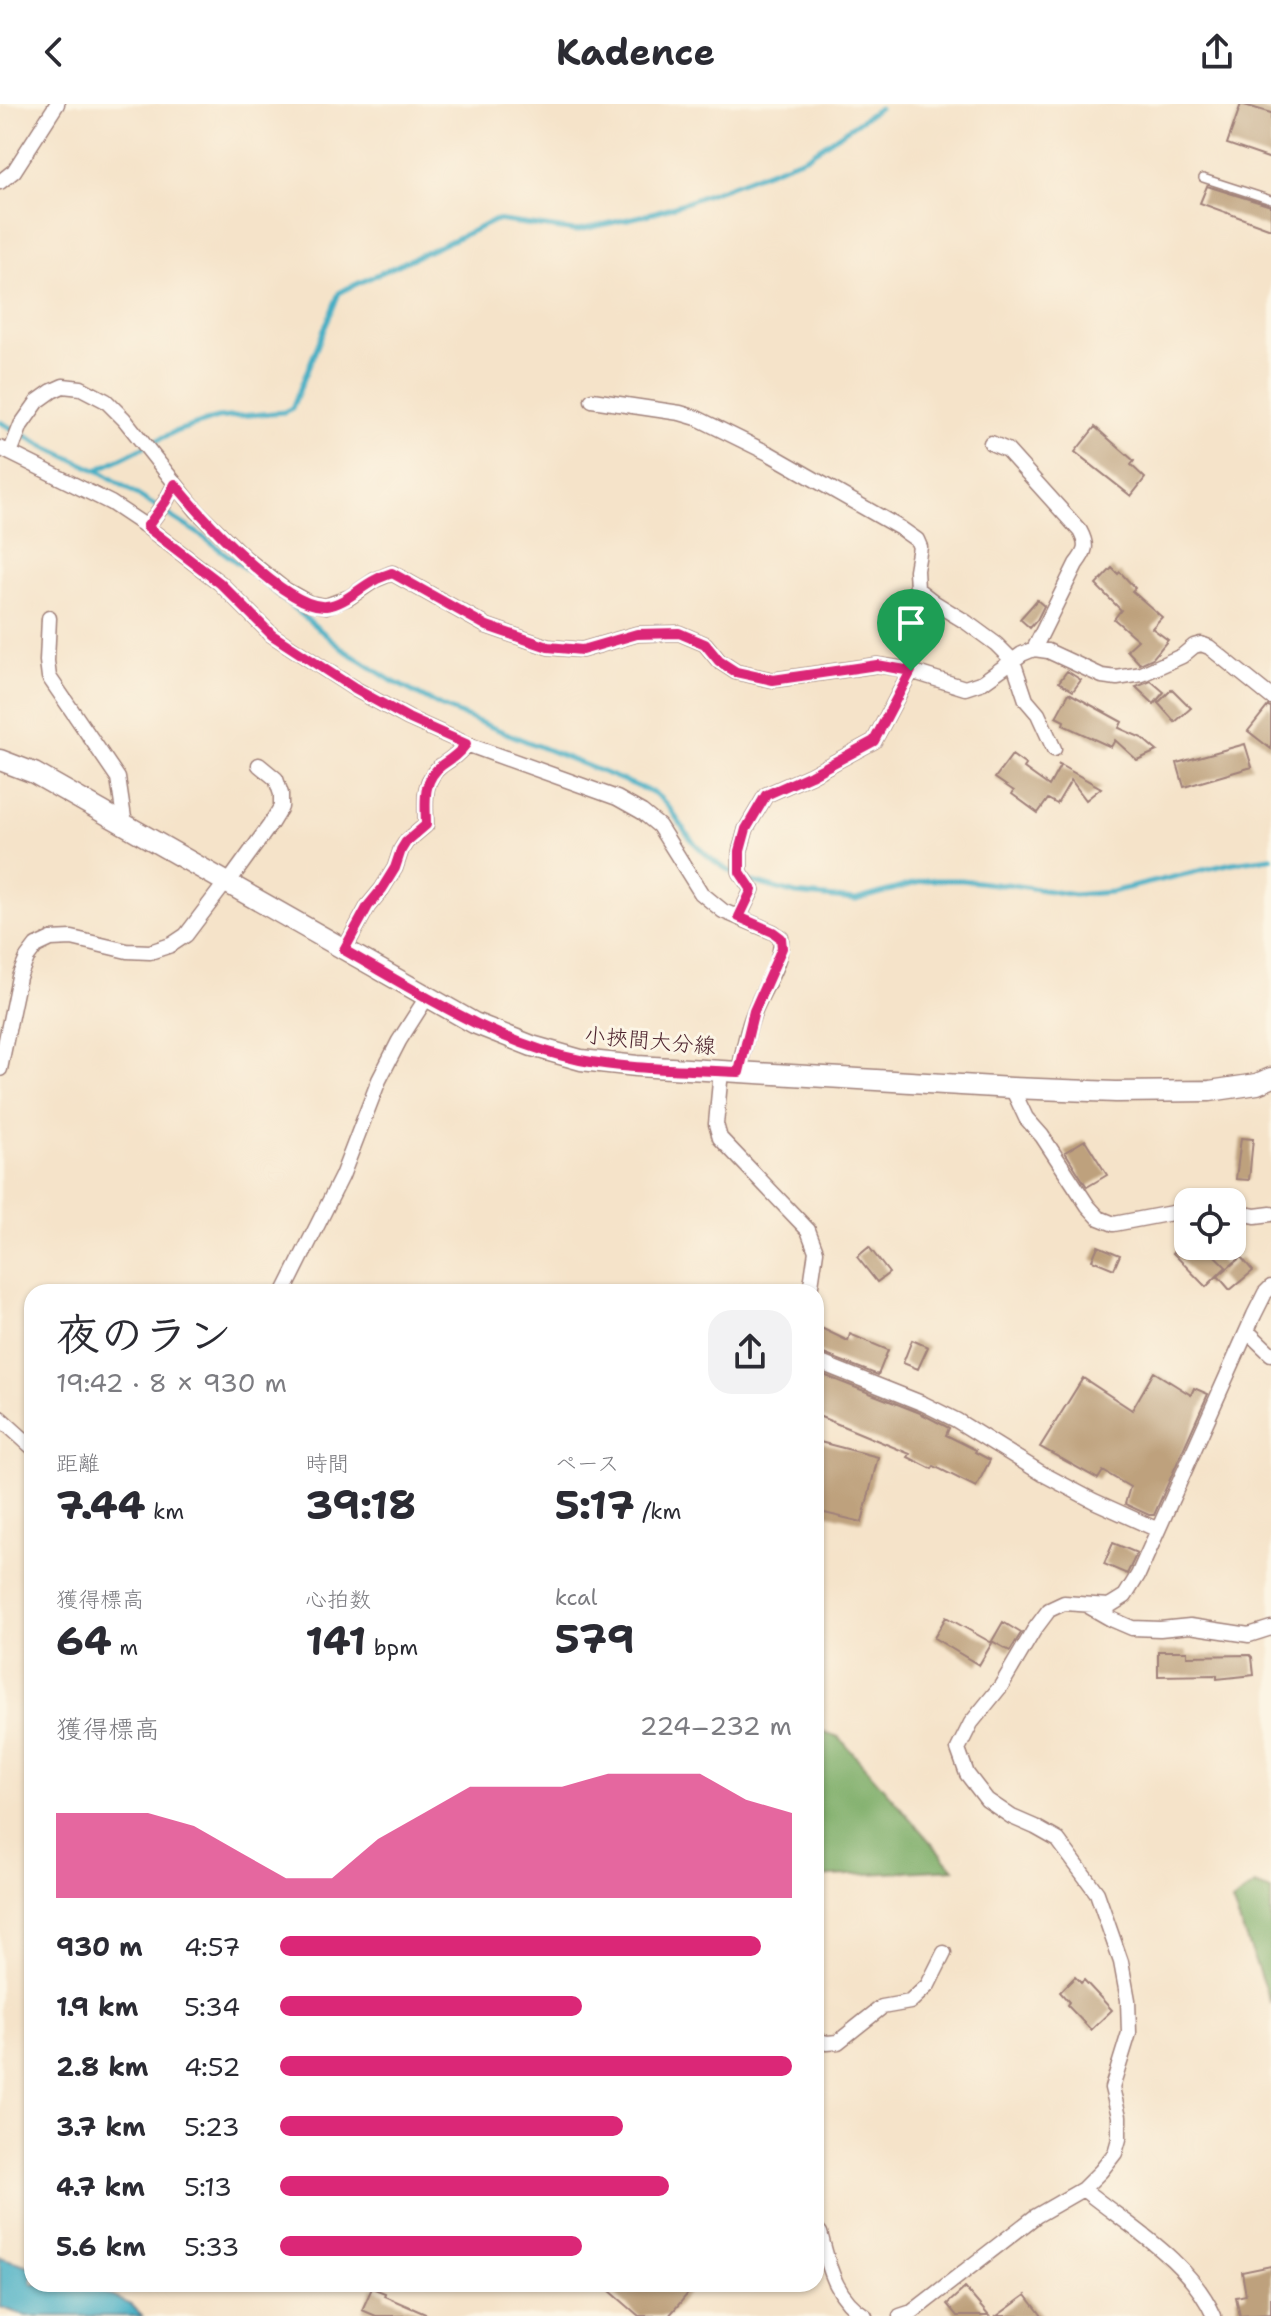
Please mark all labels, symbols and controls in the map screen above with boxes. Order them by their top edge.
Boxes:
text: Kadence [556,28,715,77]
icon: back [32,30,76,74]
icon: share [1195,30,1239,74]
pin [877,589,945,671]
icon: arrive [889,601,933,645]
street label: 小挾間大分線 [583,1020,717,1061]
map controls [1174,1188,1246,1260]
button: locate [1174,1188,1246,1260]
text: 夜のラン [56,1305,232,1364]
button: share [708,1310,792,1394]
text: 19:42 · 8 × 930 m [56,1365,287,1400]
text: 距離 [56,1449,100,1478]
text: 時間 [305,1449,349,1478]
text: ペース [555,1449,619,1478]
text: 7.44 [56,1478,146,1532]
text: 39:18 [305,1478,416,1532]
text: 5:17 [555,1478,635,1532]
text: km [146,1497,184,1526]
text: /km [635,1497,681,1526]
text: kcal [555,1583,597,1612]
text: 獲得標高 [56,1585,144,1614]
text: 心拍数 [305,1585,371,1614]
text: 579 [555,1612,635,1666]
text: 64 [56,1614,112,1668]
text: 141 [305,1614,366,1668]
text: m [112,1633,138,1662]
text: bpm [366,1633,418,1662]
text: 224–232 m [639,1708,792,1743]
text: 獲得標高 [56,1711,160,1746]
text: 930 m [56,1929,143,1964]
text: 4:57 [184,1929,241,1964]
text: 1.9 km [56,1989,138,2024]
text: 5:34 [184,1989,240,2024]
text: 2.8 km [56,2049,149,2084]
text: 4:52 [184,2049,240,2084]
text: 3.7 km [56,2109,146,2144]
text: 5:23 [184,2109,240,2144]
text: 4.7 km [56,2169,145,2204]
text: 5:13 [184,2169,232,2204]
text: 5.6 km [56,2229,146,2264]
text: 5:33 [184,2229,240,2264]

